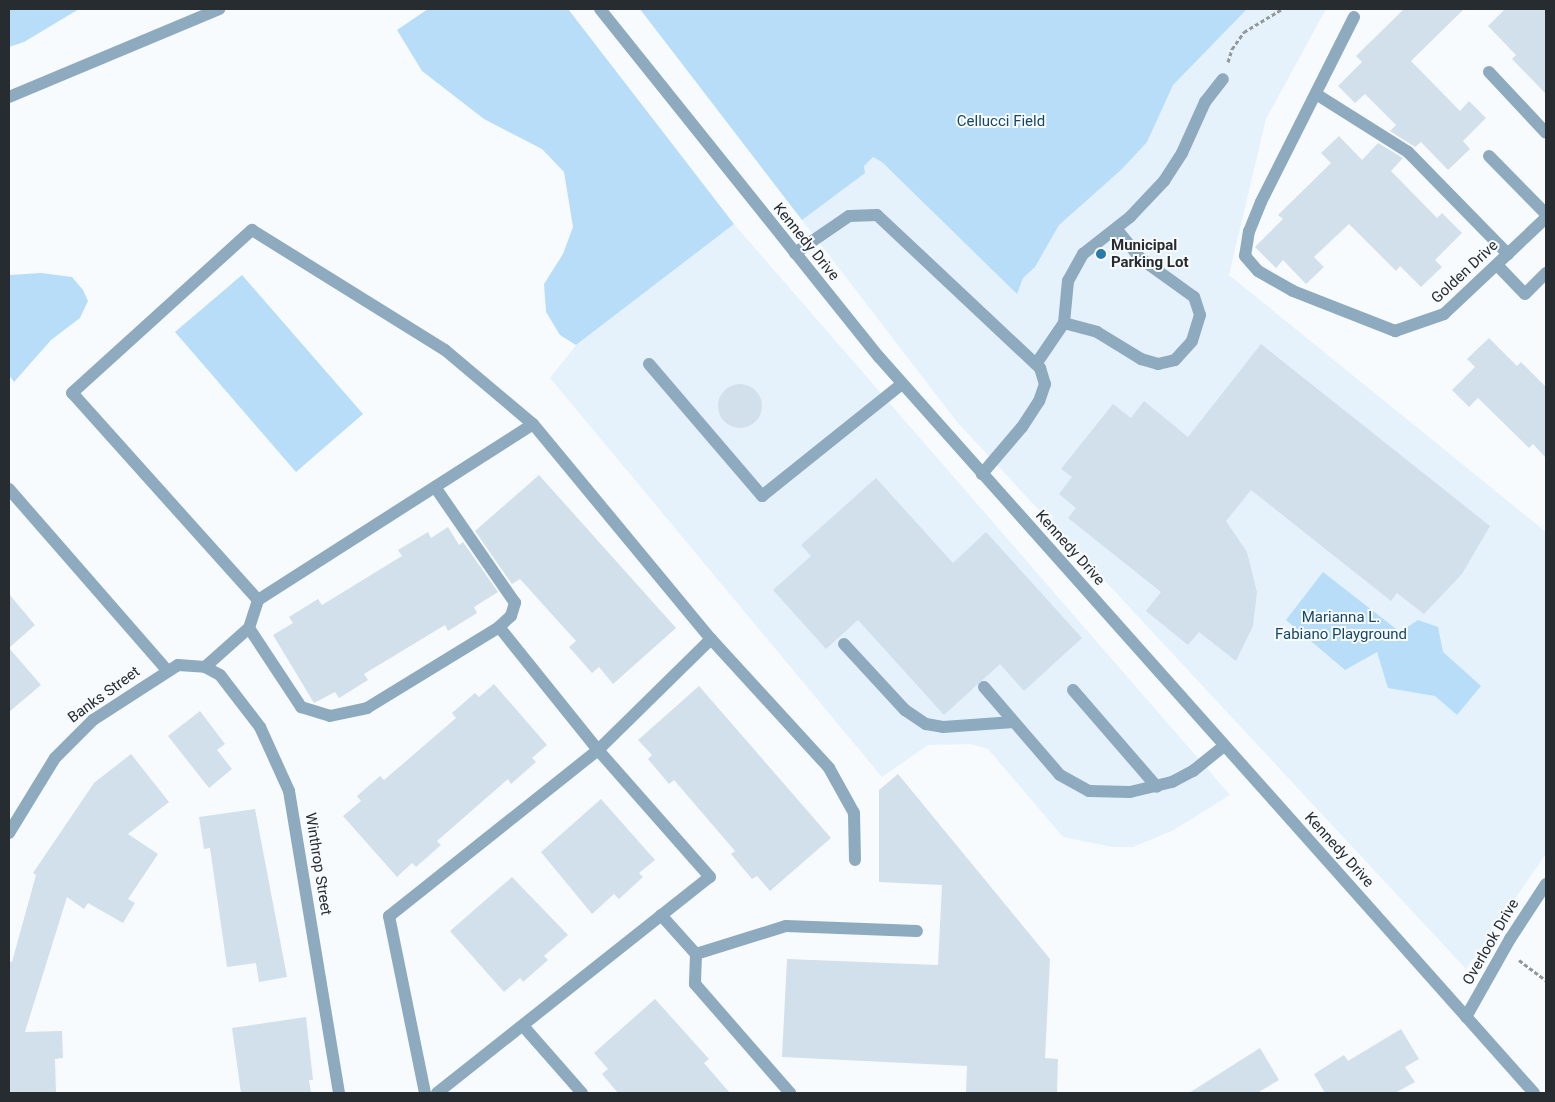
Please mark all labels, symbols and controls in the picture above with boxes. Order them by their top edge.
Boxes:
park label: Cellucci Field [957,113,1045,131]
street label: Kennedy Drive [769,200,843,284]
place label: Municipal Parking Lot [1111,236,1188,271]
street label: Golden Drive [1428,237,1502,307]
marker: Municipal Parking Lot [1095,248,1107,260]
street label: Kennedy Drive [1032,507,1108,589]
park label: Marianna L. Fabiano Playground [1275,608,1407,643]
street label: Banks Street [65,663,143,727]
street label: Kennedy Drive [1301,809,1377,891]
street label: Winthrop Street [301,811,335,917]
street label: Overlook Drive [1459,896,1523,988]

